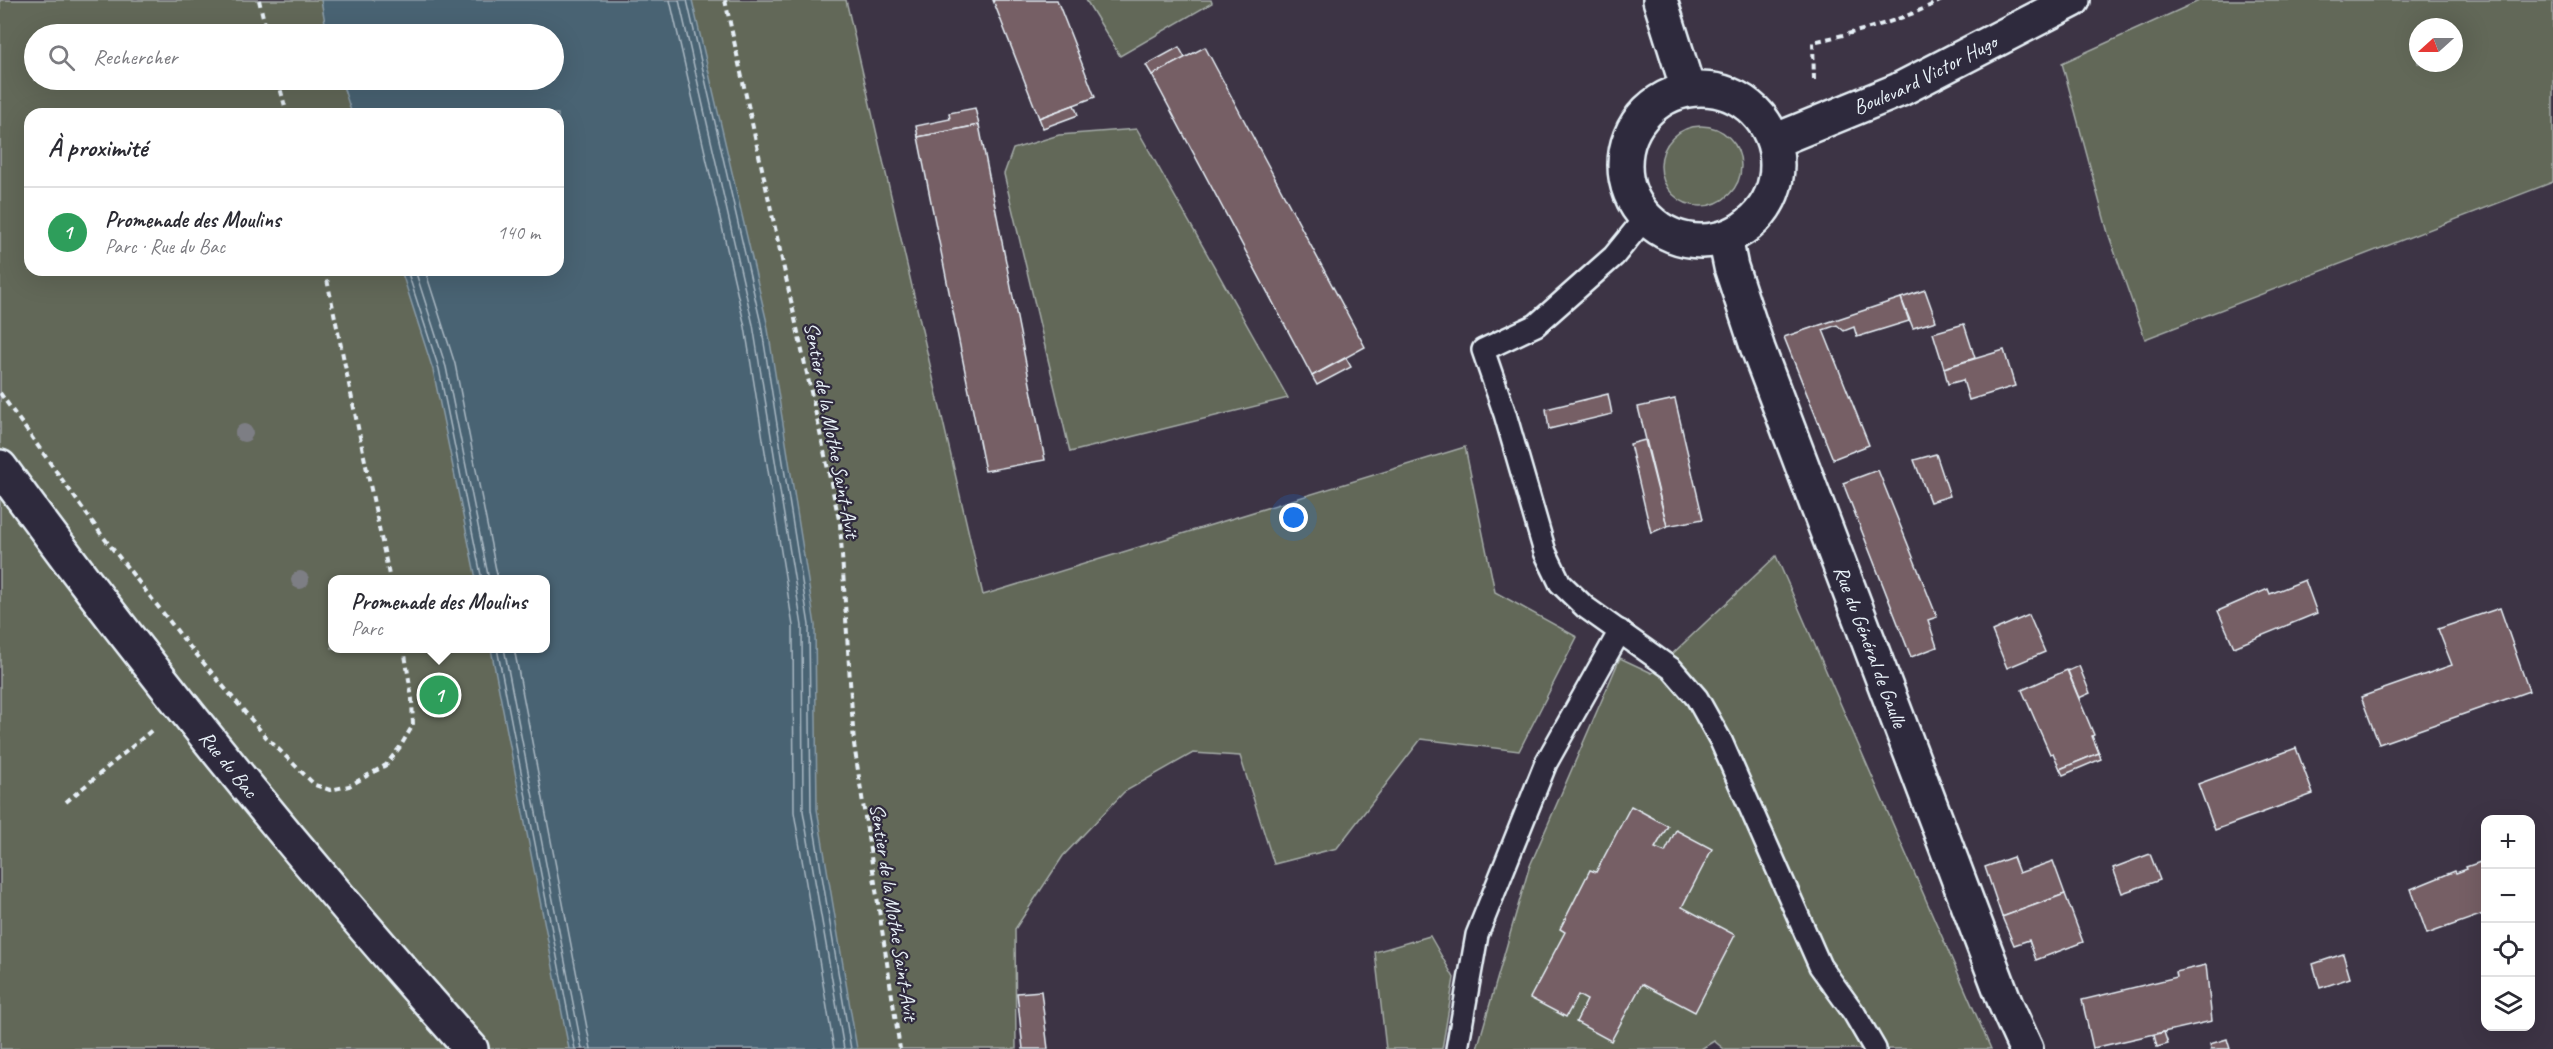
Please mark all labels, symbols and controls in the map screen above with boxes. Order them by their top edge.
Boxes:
north arrow [2409,18,2463,72]
search box [24,24,564,90]
street label: Boulevard Victor Hugo [1849,27,2004,120]
icon: search [45,41,78,74]
text: Rechercher [93,43,177,71]
text: À proximité [48,131,147,164]
text: Promenade des Moulins [105,206,280,234]
text: 1 [63,220,72,245]
text: 140 m [497,220,540,245]
text: Parc · Rue du Bac [105,234,225,259]
street label: Sentier de la Mothe Saint-Avit [798,320,866,542]
your location [1279,503,1308,532]
street label: Rue du Général de Gaulle [1828,562,1913,732]
popup [328,575,550,653]
text: Promenade des Moulins [351,588,527,616]
text: Parc [351,616,383,641]
pin: 1 [420,672,458,718]
street label: Rue du Bac [194,725,265,804]
street label: Sentier de la Mothe Saint-Avit [864,802,924,1024]
map controls [2481,815,2535,1031]
button: + [2481,815,2535,869]
button: − [2481,869,2535,923]
button: locate [2481,923,2535,977]
button: layers [2481,977,2535,1031]

